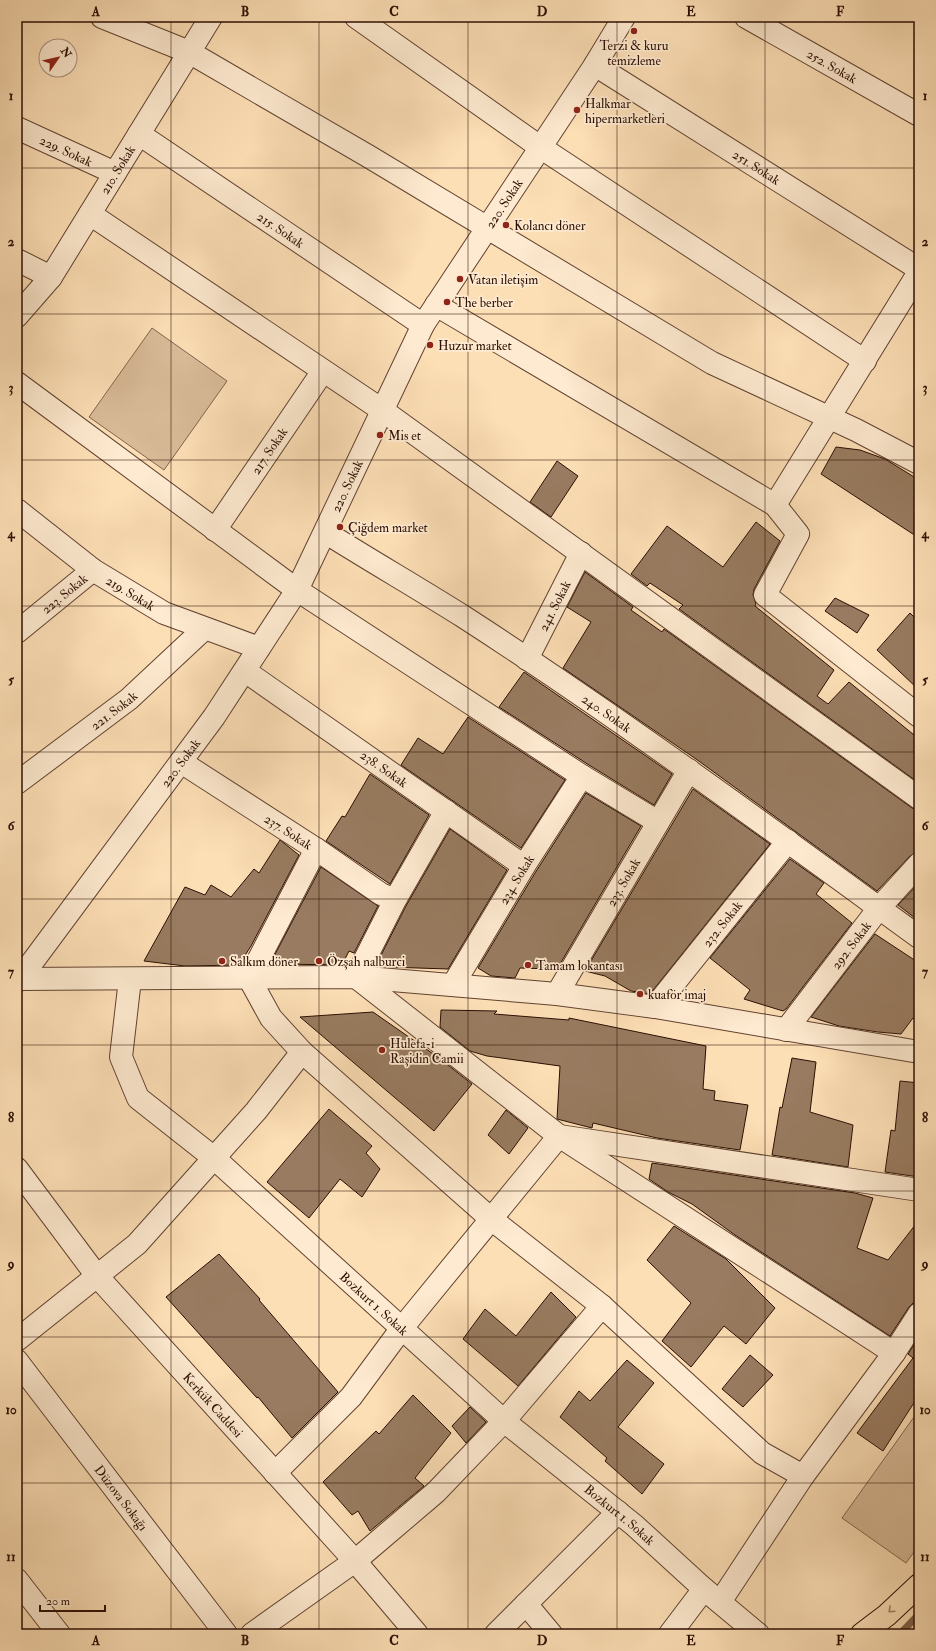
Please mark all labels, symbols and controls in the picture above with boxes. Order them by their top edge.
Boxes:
text: A [91,4,101,20]
text: B [241,4,249,20]
text: C [389,4,399,20]
text: D [537,4,548,20]
text: E [686,4,696,20]
text: F [836,4,845,20]
marker: Terzi & kuru temizleme [629,26,639,36]
north arrow [38,38,78,78]
place label: Terzi & kuru temizleme [600,38,669,69]
text: N [57,44,75,61]
street label: 252. Sokak [804,46,860,88]
text: 1 [9,88,14,104]
text: 1 [923,88,928,104]
place label: Halkmar hipermarketleri [585,96,666,128]
marker: Halkmar hipermarketleri [572,105,582,115]
street label: 229. Sokak [37,132,95,171]
street label: 210. Sokak [97,142,139,197]
street label: 251. Sokak [729,147,784,189]
street label: 220. Sokak [482,175,527,232]
street label: 215. Sokak [254,209,307,252]
place label: Kolancı döner [514,218,586,234]
marker: Kolancı döner [501,220,511,230]
text: 2 [8,234,15,250]
text: 2 [922,234,929,250]
place label: Vatan iletişim [468,272,538,288]
marker: Vatan iletişim [455,274,465,284]
place label: The berber [455,295,513,311]
marker: The berber [442,297,452,307]
place label: Huzur market [438,338,512,354]
marker: Huzur market [425,340,435,350]
text: 3 [9,380,14,396]
text: 3 [923,380,928,396]
street label: 217. Sokak [248,424,292,478]
place label: Mis et [388,428,421,444]
marker: Mis et [375,430,385,440]
street label: 220. Sokak [328,457,367,515]
place label: Çiğdem market [348,520,428,536]
marker: Çiğdem market [335,522,345,532]
text: 4 [6,526,15,542]
text: 4 [920,526,929,542]
street label: 223. Sokak [39,570,92,618]
street label: 219. Sokak [103,573,158,615]
street label: 241. Sokak [536,577,575,634]
text: 5 [8,672,14,688]
text: 5 [922,672,928,688]
street label: 221. Sokak [88,688,142,734]
street label: 240. Sokak [578,691,635,737]
street label: 220. Sokak [158,735,205,791]
street label: 238. Sokak [357,747,411,792]
street label: 237. Sokak [261,811,316,854]
text: 6 [8,818,16,834]
text: 6 [922,818,930,834]
street label: 234. Sokak [496,851,539,908]
street label: 233. Sokak [604,855,645,909]
street label: 232. Sokak [699,897,746,950]
street label: 292. Sokak [828,918,876,973]
place label: Salkım döner [230,954,298,970]
place label: Özşah nalburci [327,954,406,970]
marker: Salkım döner [217,956,227,966]
marker: Özşah nalburci [314,956,324,966]
place label: Tamam lokantası [536,958,623,974]
marker: Tamam lokantası [523,960,533,970]
text: 7 [8,964,15,980]
text: 7 [922,964,929,980]
place label: kuaför imaj [648,987,706,1003]
marker: kuaför imaj [635,989,645,999]
place label: Hulefa-i Raşidin Camii [390,1036,464,1067]
marker: Hulefa-i Raşidin Camii [377,1045,387,1055]
text: 8 [8,1110,14,1126]
text: 8 [922,1110,928,1126]
text: 9 [6,1256,15,1272]
text: 9 [920,1256,929,1272]
street label: Bozkurt 1. Sokak [336,1269,412,1340]
street label: Kerkük Caddesi [179,1369,246,1441]
text: 10 [5,1402,17,1418]
text: 10 [919,1402,931,1418]
street label: Düzova Sokağı [91,1462,151,1535]
street label: Bozkurt 1. Sokak [581,1481,658,1550]
text: 11 [6,1549,16,1565]
text: 11 [920,1549,930,1565]
scale bar [40,1587,105,1613]
text: 20 m [46,1594,71,1609]
one-way arrow [889,1606,896,1613]
text: A [91,1633,101,1649]
text: B [241,1633,249,1649]
text: C [389,1633,399,1649]
text: D [537,1633,548,1649]
text: E [686,1633,696,1649]
text: F [836,1633,845,1649]

